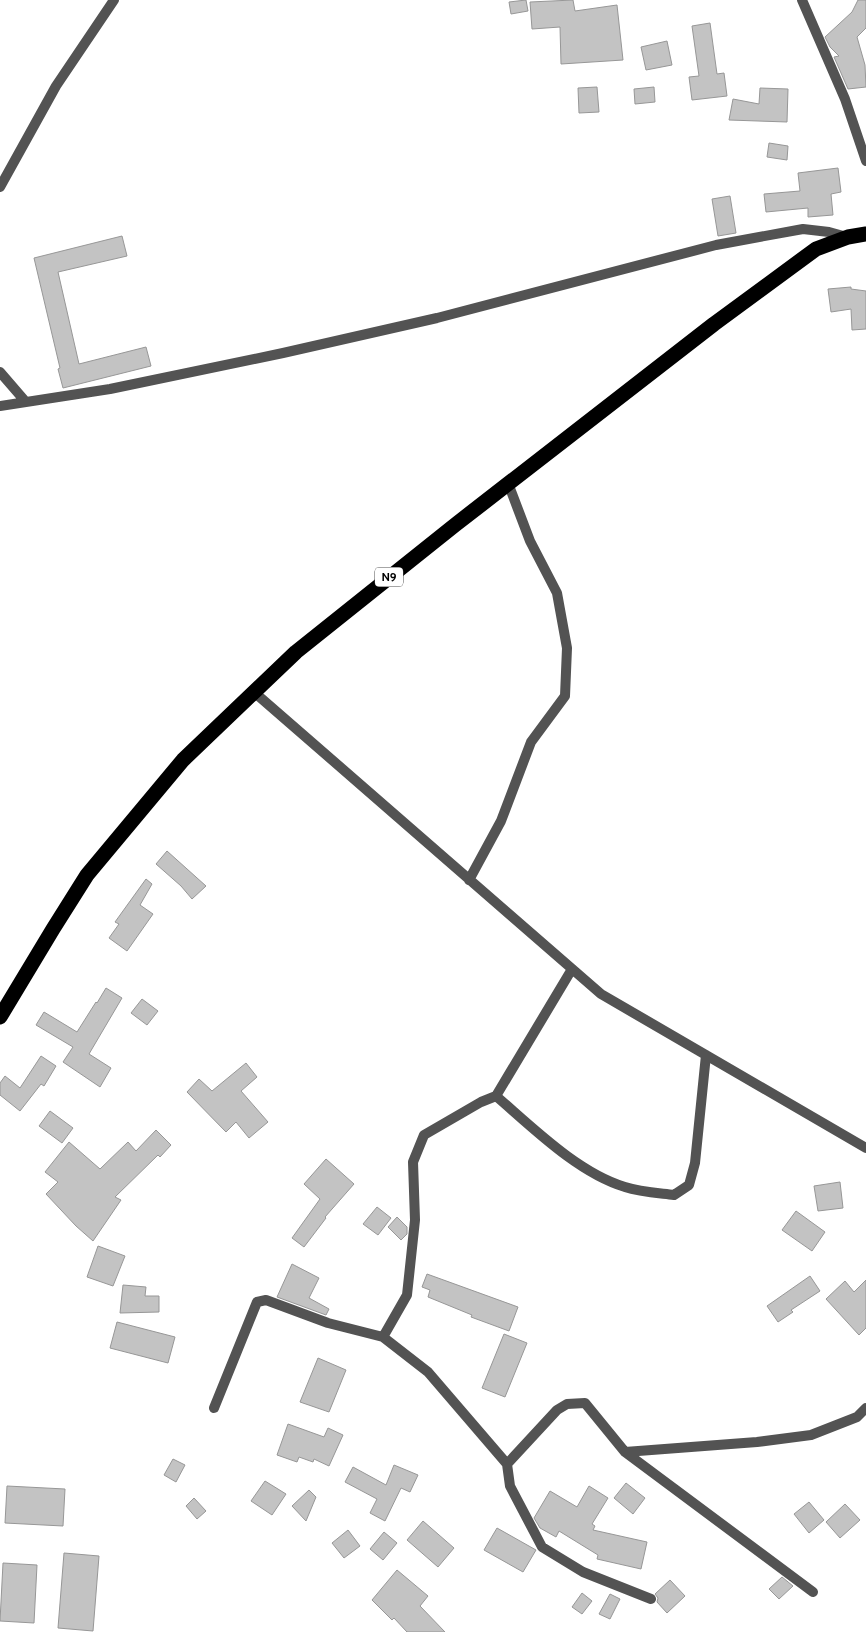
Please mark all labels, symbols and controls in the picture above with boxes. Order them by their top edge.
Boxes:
road number: N9 [375,568,403,586]

